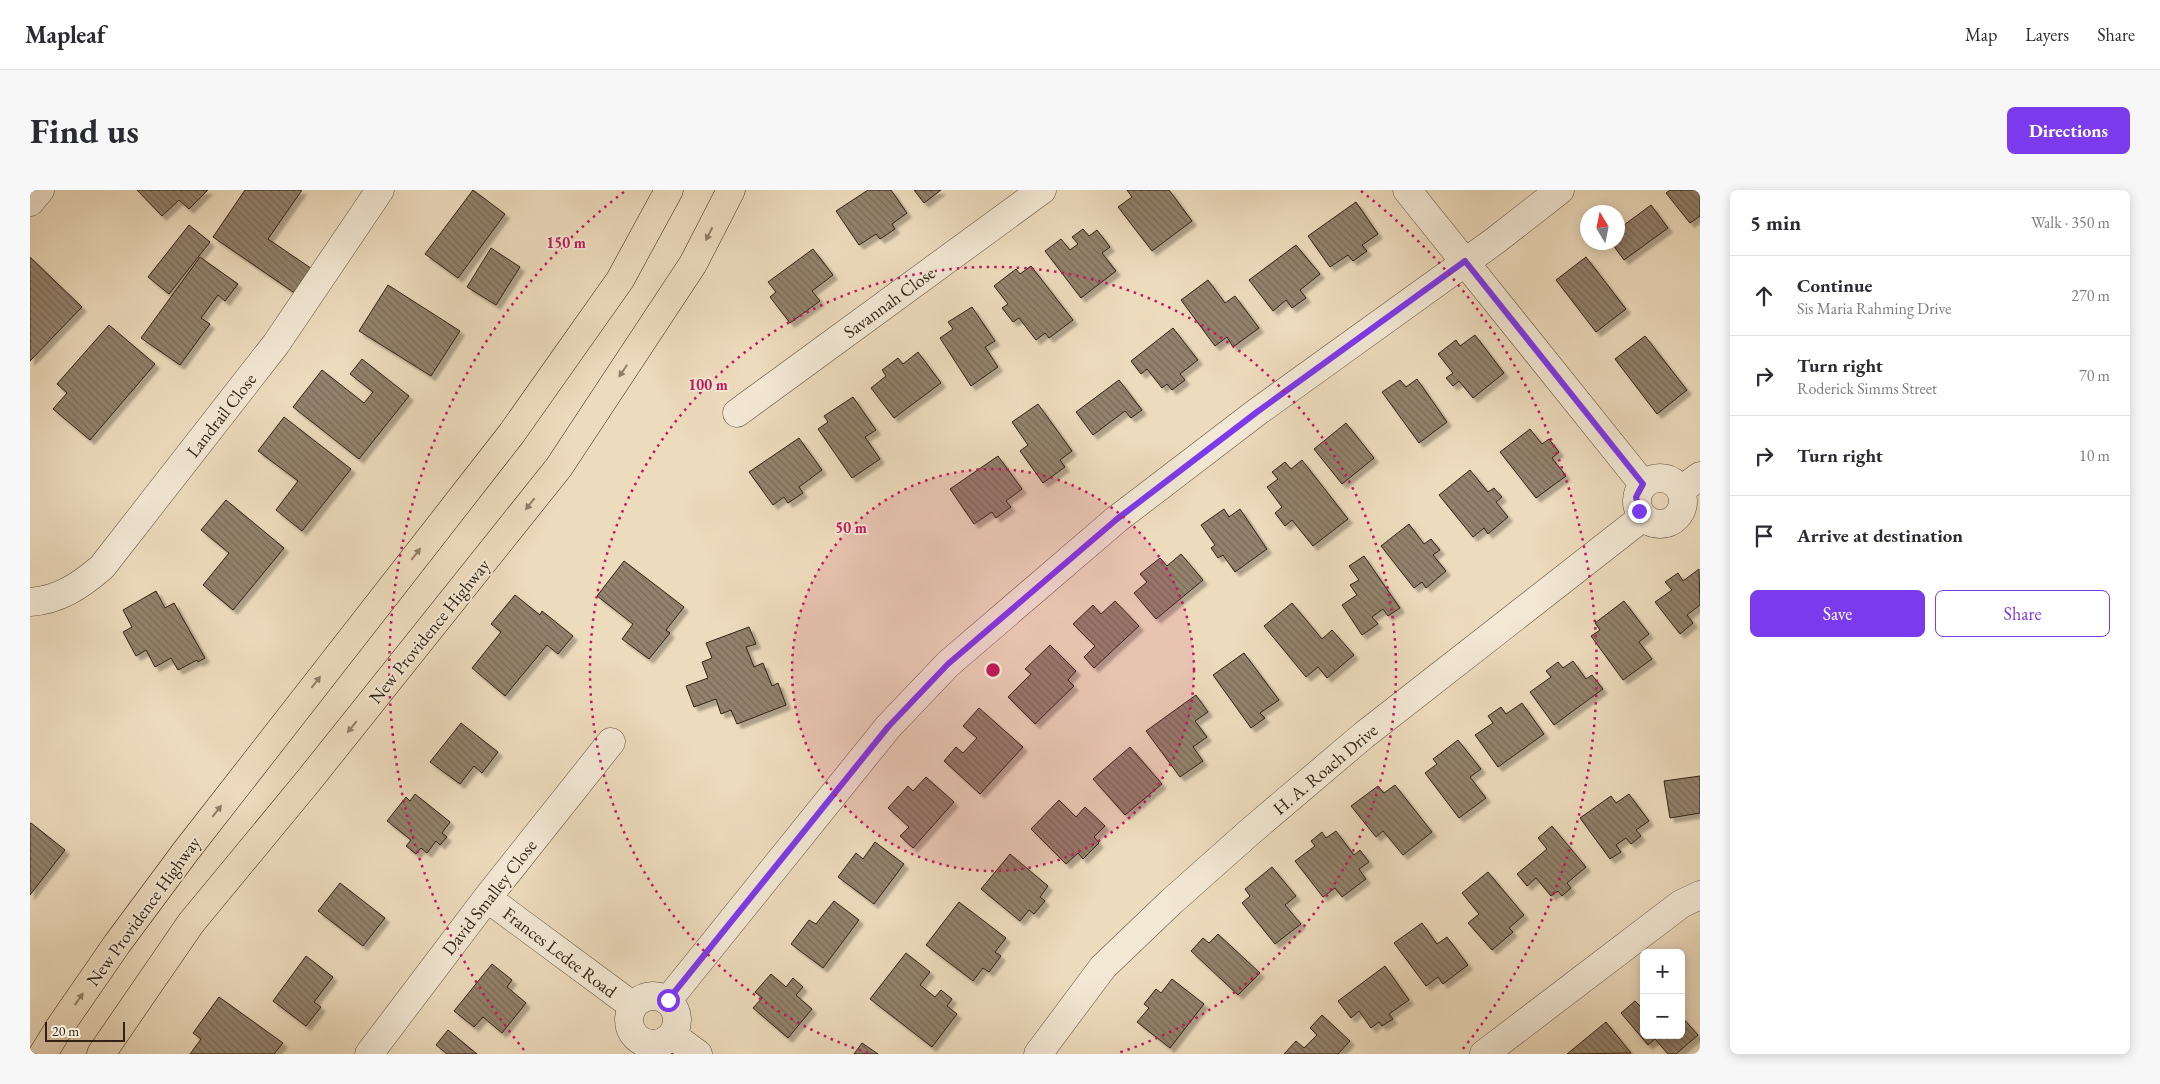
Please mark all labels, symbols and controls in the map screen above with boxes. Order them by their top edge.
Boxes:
text: Mapleaf [25,19,106,50]
text: Map [1965,23,1997,46]
text: Layers [2025,23,2069,46]
text: Share [2097,23,2135,46]
button: Directions [2007,107,2130,154]
text: Find us [30,108,139,153]
north arrow [1580,205,1625,250]
text: 5 min [1750,209,1801,236]
text: Walk · 350 m [2031,212,2110,233]
one-way arrow [705,226,713,241]
text: 150 m [546,233,586,252]
street label: Savannah Close [839,261,939,343]
text: Continue [1797,273,1872,298]
icon: ahead [1750,282,1778,310]
text: 270 m [2071,285,2110,306]
text: Sis Maria Rahming Drive [1797,298,1951,319]
text: Turn right [1797,353,1883,378]
icon: right [1750,362,1778,390]
one-way arrow [618,365,628,378]
text: 70 m [2079,365,2110,386]
street label: Landrail Close [181,368,261,462]
text: 100 m [688,375,728,394]
text: Roderick Simms Street [1797,378,1937,399]
icon: right [1750,442,1778,470]
text: Turn right [1797,443,1883,468]
text: 10 m [2079,445,2110,466]
one-way arrow [524,497,535,510]
route end [1628,500,1651,523]
text: 50 m [835,518,867,537]
icon: arrive [1750,522,1778,550]
text: Arrive at destination [1797,523,1963,548]
one-way arrow [410,548,421,561]
street label: New Providence Highway [363,554,495,708]
button: Save [1750,590,1925,637]
button: Share [1935,590,2110,637]
centre of rings [984,661,1002,679]
one-way arrow [311,675,321,689]
street label: H. A. Roach Drive [1268,718,1382,820]
one-way arrow [346,720,357,733]
one-way arrow [211,805,222,818]
street label: New Providence Highway [81,831,205,991]
street label: David Smalley Close [437,834,541,960]
street label: Frances Ledee Road [498,902,622,1003]
map controls [1640,949,1685,1039]
button: + [1640,949,1685,994]
route start [657,989,680,1012]
one-way arrow [74,992,84,1005]
button: − [1640,994,1685,1039]
scale bar [45,1019,125,1042]
text: 20 m [52,1022,79,1040]

